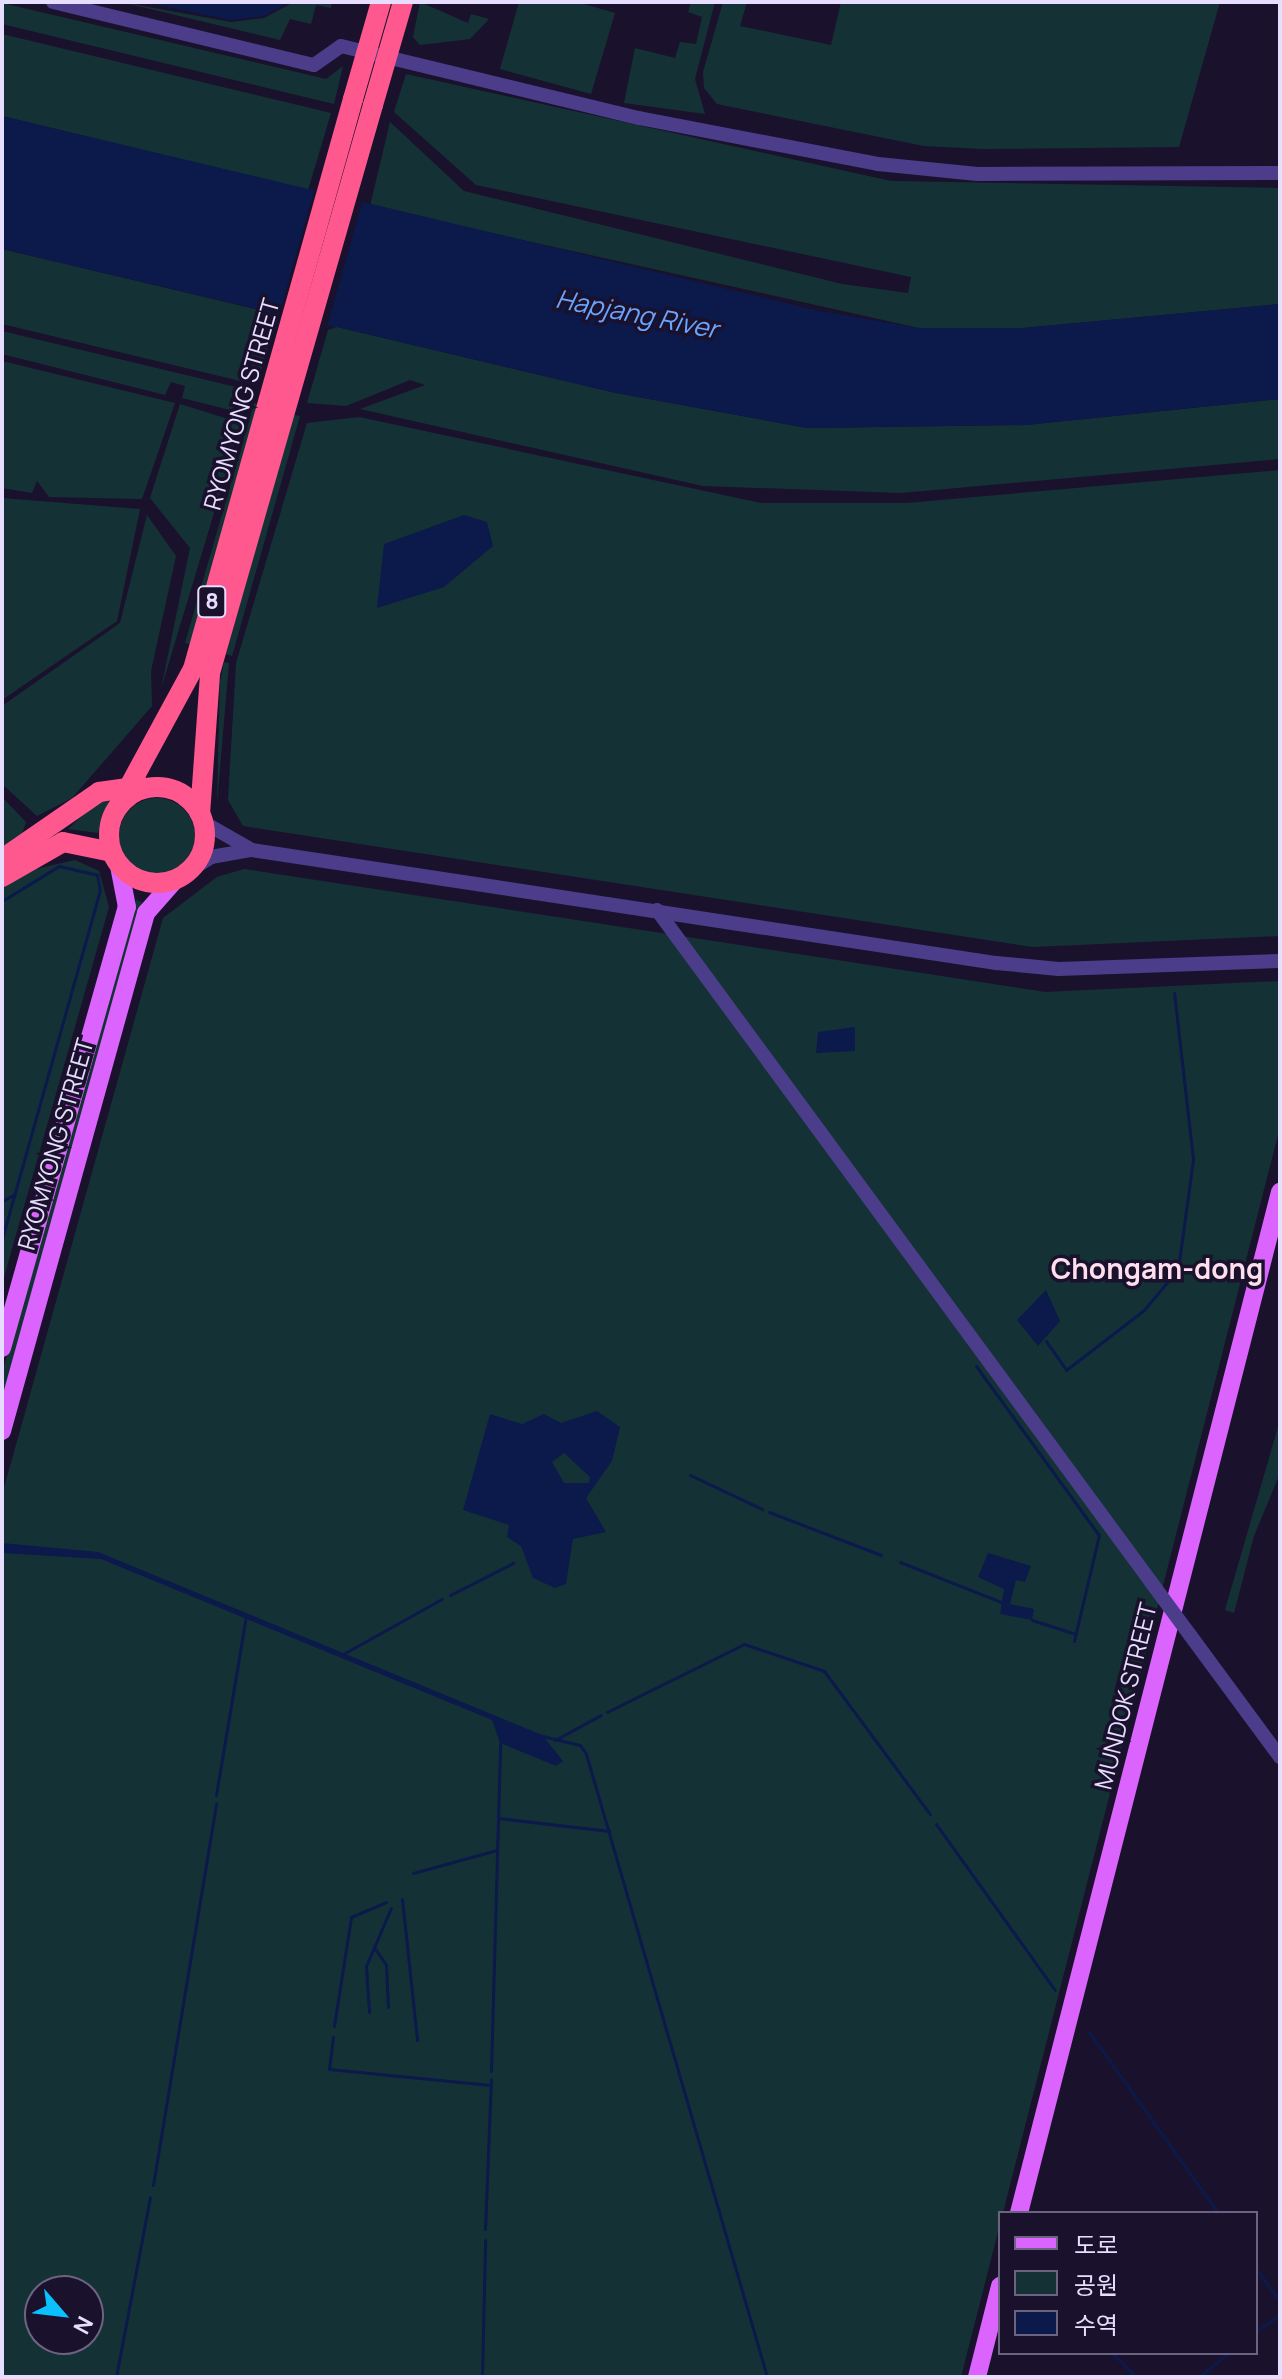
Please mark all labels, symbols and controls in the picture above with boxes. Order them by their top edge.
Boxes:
water label: Hapjang River [553,283,721,345]
street label: RYOMYONG STREET [197,295,285,513]
road number: 8 [196,584,228,620]
street label: RYOMYONG STREET [11,1035,99,1253]
district label: Chongam-dong [1051,1251,1263,1285]
street label: MUNDOK STREET [1088,1599,1162,1793]
legend [998,2211,1258,2355]
text: 도로 [1074,2228,1118,2261]
text: 공원 [1074,2268,1118,2301]
north arrow [24,2275,104,2355]
text: 수역 [1074,2308,1118,2341]
text: N [66,2311,100,2339]

